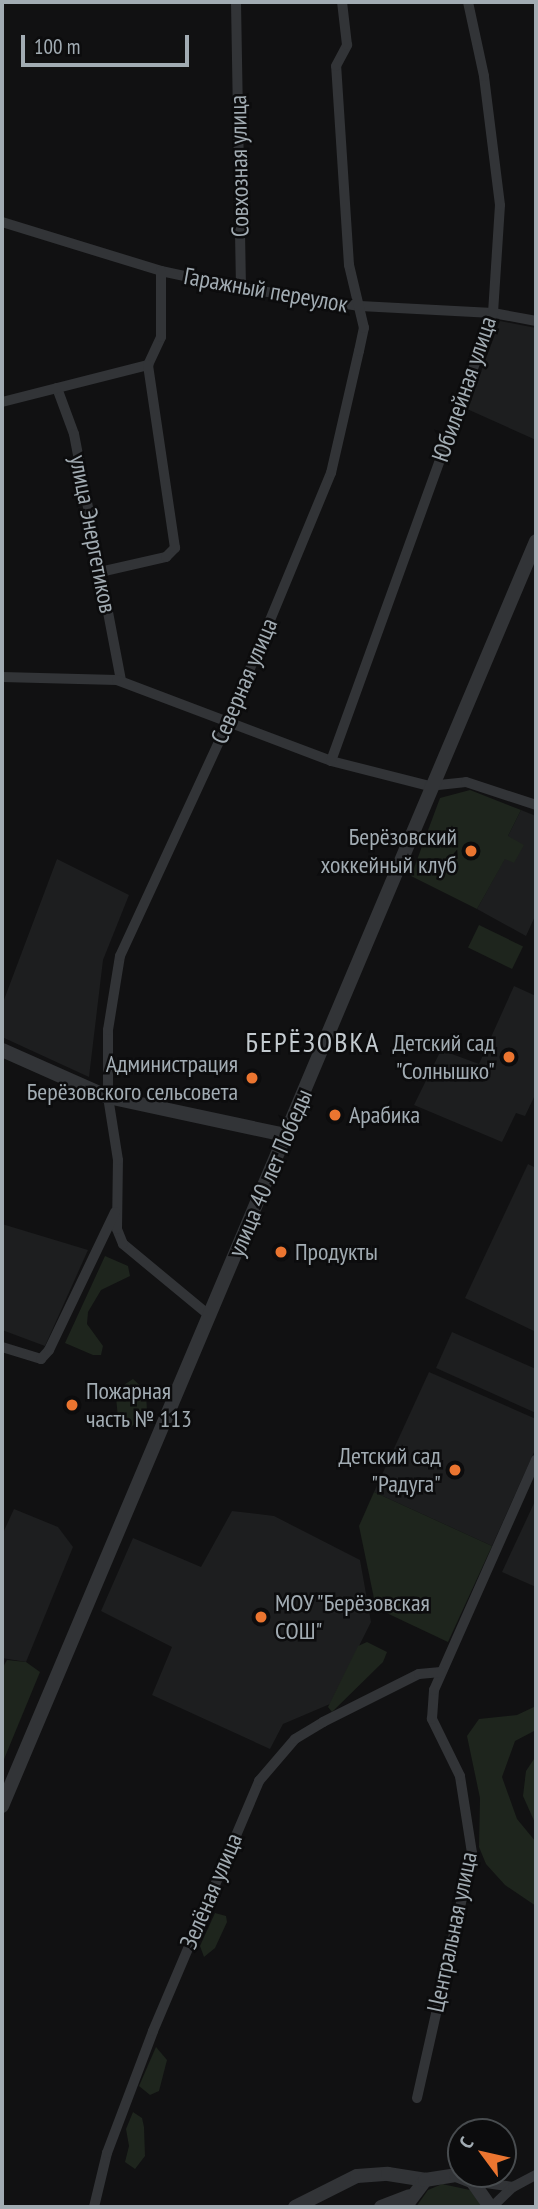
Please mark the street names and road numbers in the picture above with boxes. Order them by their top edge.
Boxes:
street label: Совхозная улица [223,95,255,237]
street label: Гаражный переулок [182,261,350,319]
street label: Юбилейная улица [426,312,502,466]
street label: улица Энергетиков [64,453,122,615]
street label: Северная улица [205,614,283,748]
street label: улица 40 лет Победы [222,1085,318,1261]
street label: Зелёная улица [174,1829,248,1953]
street label: Центральная улица [421,1849,483,2015]

